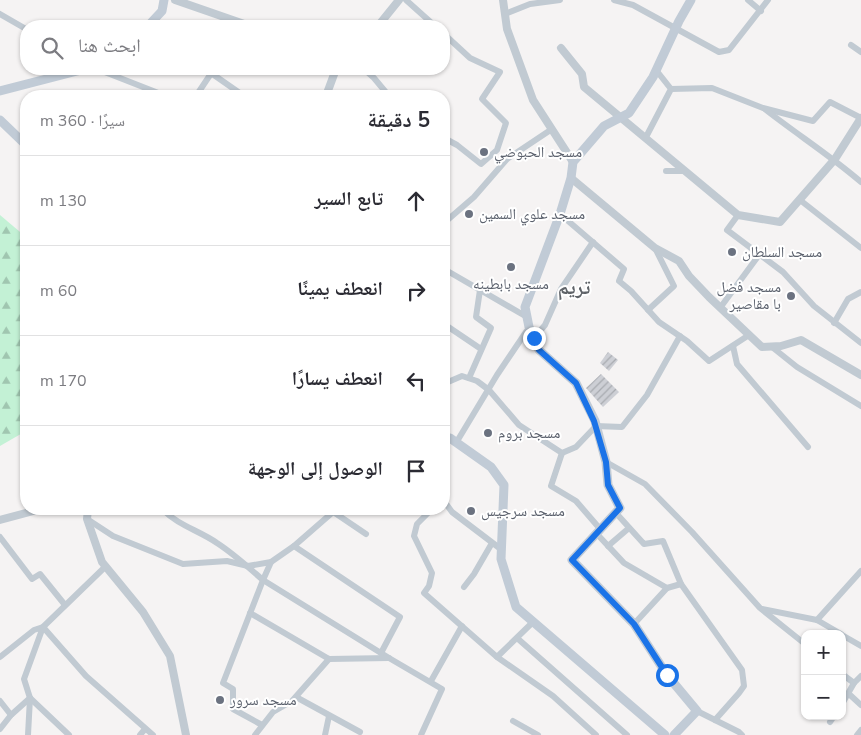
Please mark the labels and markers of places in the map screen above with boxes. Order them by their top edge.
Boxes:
place label: مسجد الحبوضي [494,142,582,164]
marker: مسجد الحبوضي [478,146,490,158]
place label: مسجد علوي السمين [479,204,585,226]
marker: مسجد علوي السمين [463,208,475,220]
place label: مسجد السلطان [742,242,822,262]
marker: مسجد السلطان [726,246,738,258]
marker: مسجد بابطينه [505,261,517,273]
place label: مسجد بابطينه [473,274,549,294]
place label: مسجد فضل با مقاصير [716,277,781,314]
marker: مسجد فضل با مقاصير [785,290,797,302]
place label: مسجد بروم [498,423,560,443]
marker: مسجد بروم [482,427,494,439]
place label: مسجد سرجيس [481,501,565,521]
marker: مسجد سرجيس [465,505,477,517]
place label: مسجد سرور [229,690,297,710]
marker: مسجد سرور [214,694,226,706]

